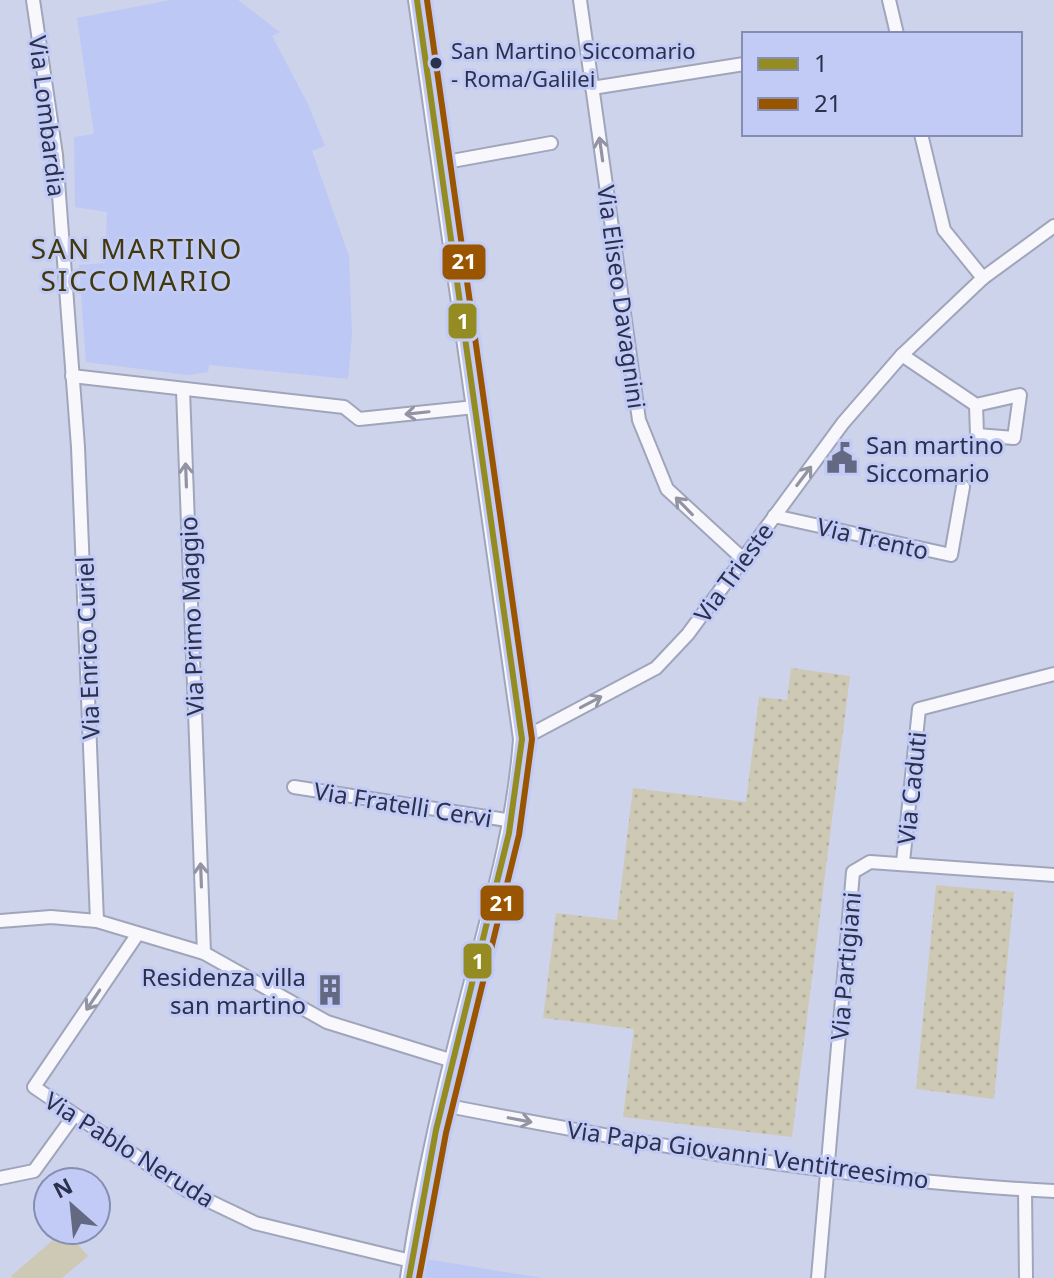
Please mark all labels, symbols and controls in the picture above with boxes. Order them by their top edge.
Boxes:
legend [742,32,1022,136]
street label: Via Lombardia [22,34,74,198]
place label: San Martino Siccomario - Roma/Galilei [451,35,696,93]
text: 1 [814,46,828,79]
marker: San Martino Siccomario - Roma/Galilei [428,55,444,71]
text: 21 [814,86,841,119]
one-way arrow [593,137,608,162]
street label: Via Eliseo Davagnini [590,183,654,411]
district label: SAN MARTINO SICCOMARIO [31,229,243,299]
line badge: 21 [441,243,487,281]
text: 21 [451,245,477,275]
line badge: 1 [447,302,478,340]
text: 1 [457,305,469,335]
one-way arrow [404,406,431,421]
place label: San martino Siccomario [866,428,1004,489]
public building icon: San martino Siccomario [825,441,859,475]
one-way arrow [179,462,194,489]
one-way arrow [795,466,812,487]
one-way arrow [674,496,693,516]
street label: Via Trento [814,509,932,567]
street label: Via Trieste [686,515,780,629]
street label: Via Primo Maggio [171,516,211,716]
street label: Via Enrico Curiel [67,556,107,740]
one-way arrow [579,694,602,710]
street label: Via Caduti [889,730,933,846]
street label: Via Fratelli Cervi [312,774,494,834]
one-way arrow [193,862,208,889]
line badge: 21 [479,884,525,922]
text: 21 [489,887,515,917]
street label: Via Partigiani [822,891,868,1041]
line badge: 1 [462,942,493,980]
text: 1 [472,945,484,975]
place label: Residenza villa san martino [142,960,306,1021]
building icon: Residenza villa san martino [313,973,347,1007]
one-way arrow [85,988,101,1010]
street label: Via Pablo Neruda [40,1085,220,1213]
street label: Via Papa Giovanni Ventitreesimo [565,1112,931,1196]
one-way arrow [506,1113,532,1128]
north arrow [32,1166,112,1246]

